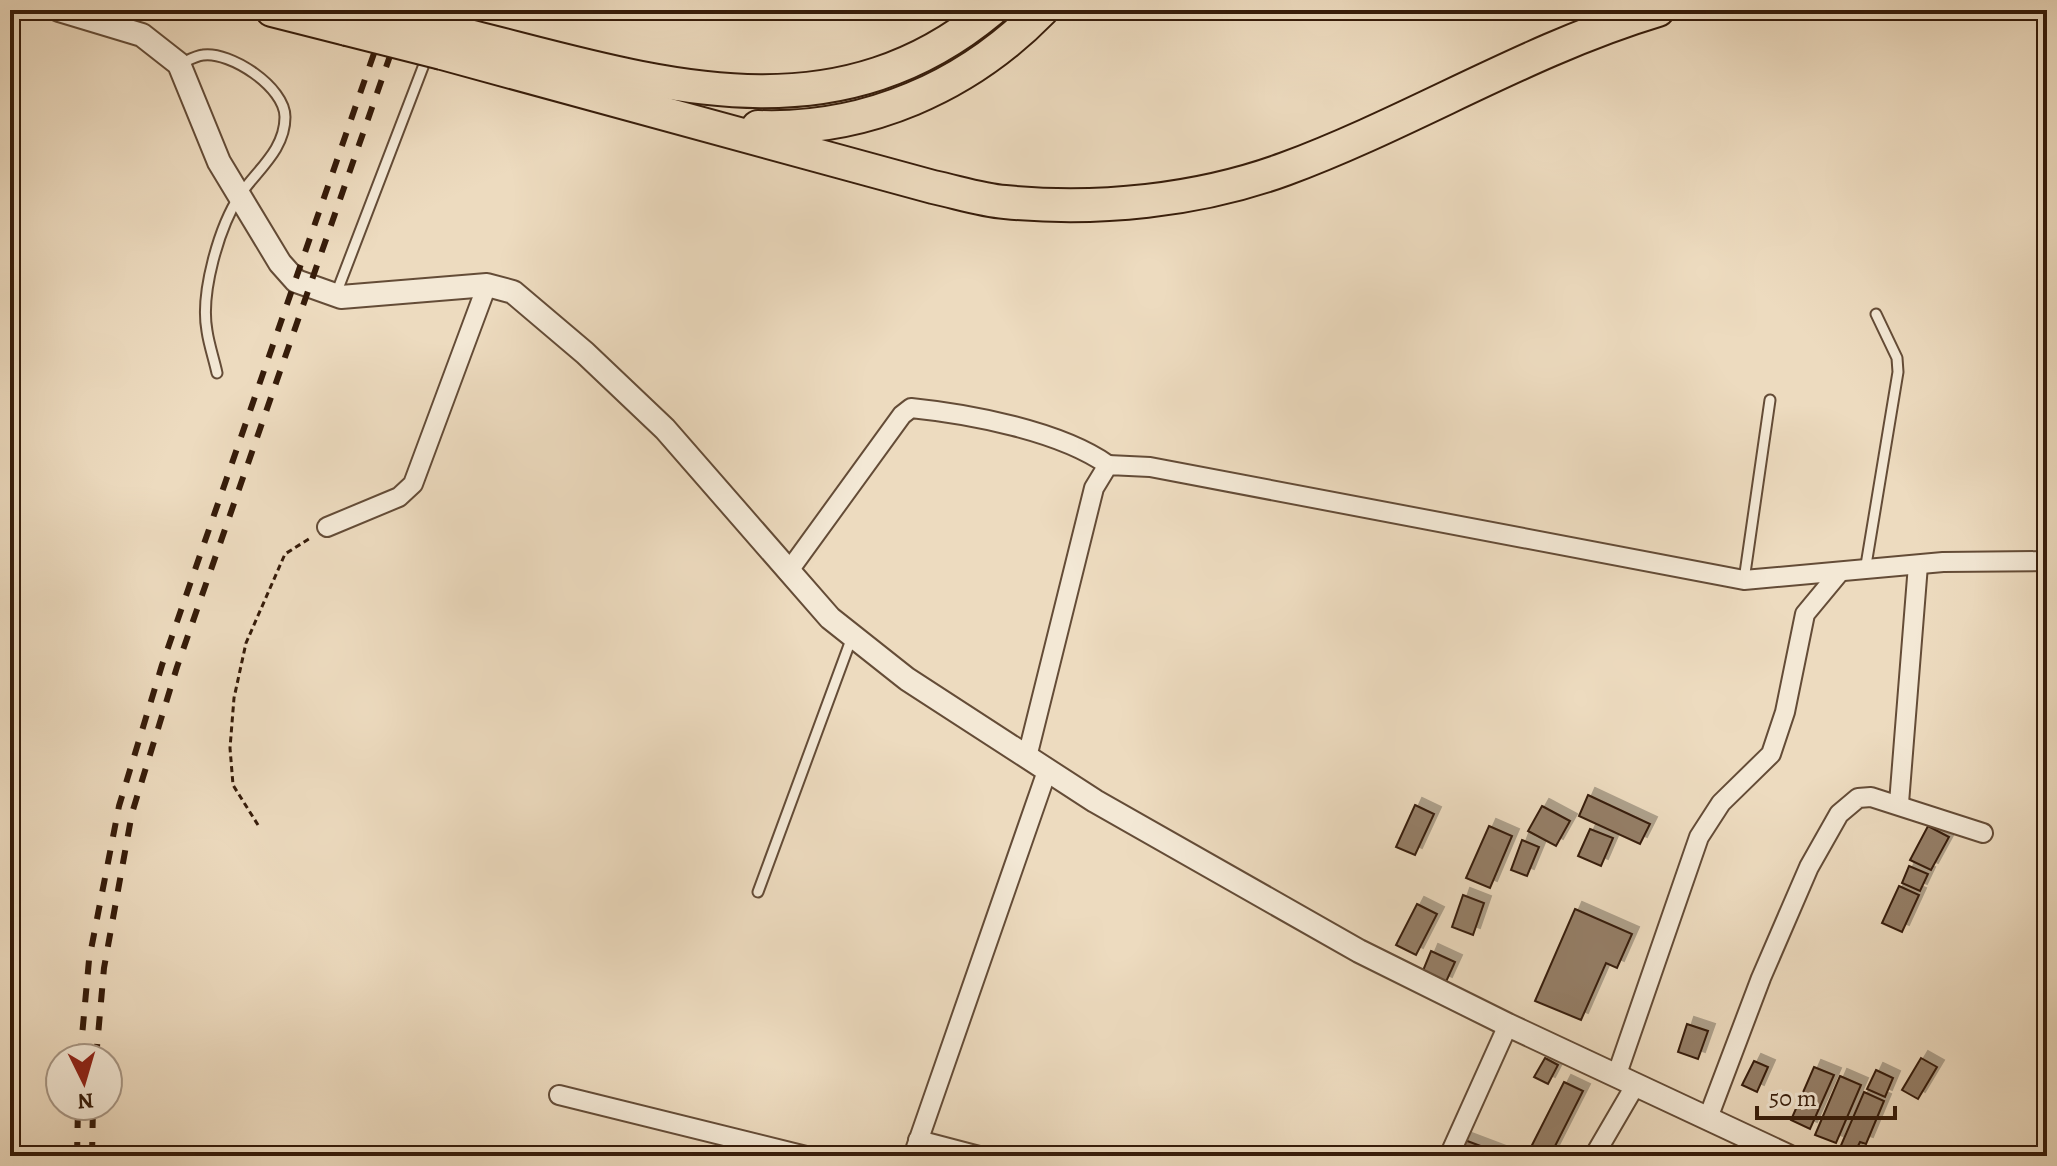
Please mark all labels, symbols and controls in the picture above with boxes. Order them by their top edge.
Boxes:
north arrow [44,1042,124,1122]
scale bar [1757,1070,1895,1120]
text: 50 m [1769,1082,1817,1114]
text: N [76,1085,95,1117]

